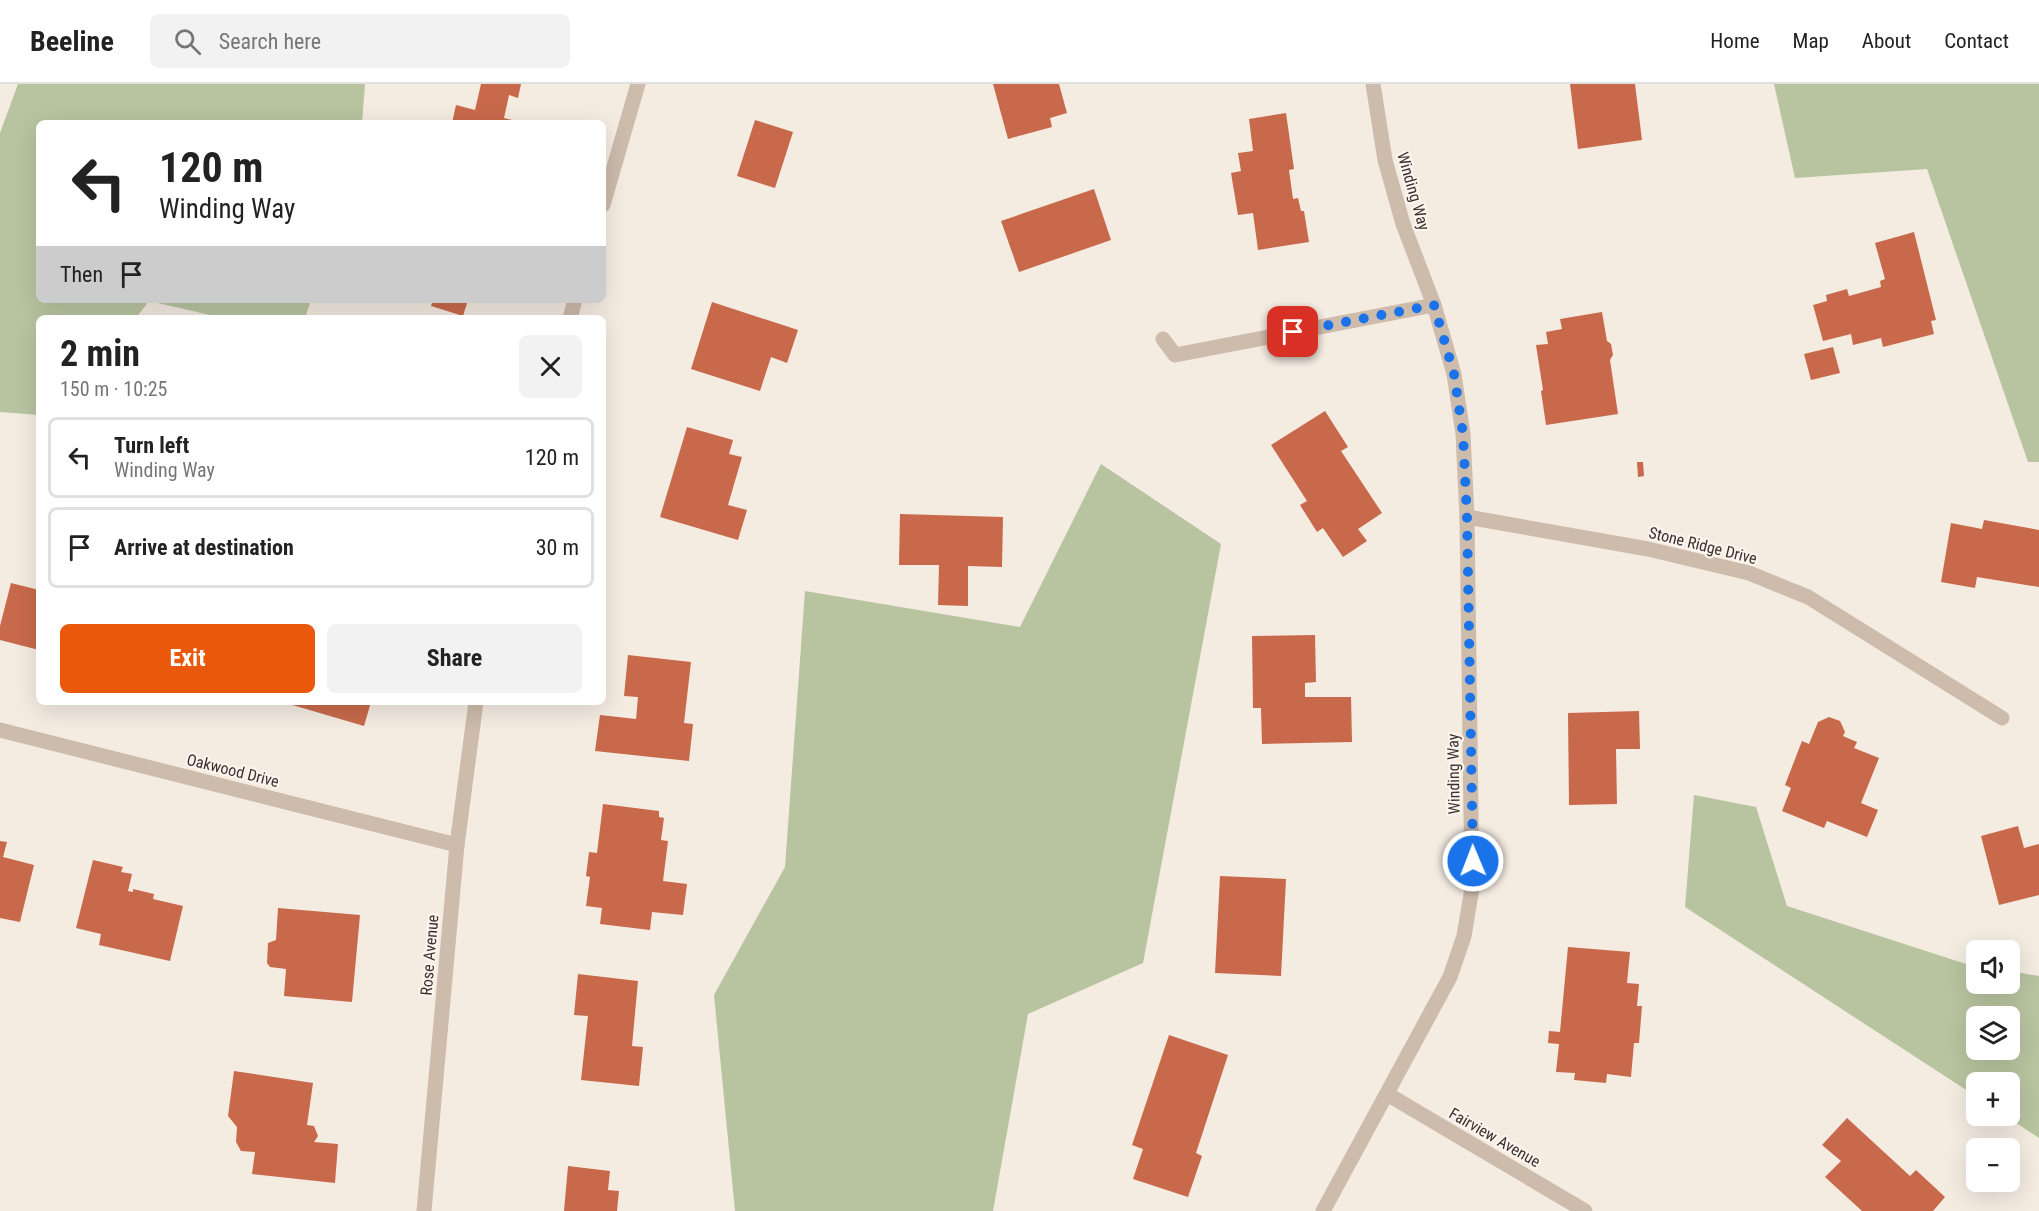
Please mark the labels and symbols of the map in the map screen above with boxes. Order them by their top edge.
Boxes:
street label: Winding Way [1393,150,1434,233]
pin [1267,306,1318,357]
street label: Stone Ridge Drive [1647,523,1759,568]
street label: Winding Way [1443,733,1464,814]
street label: Oakwood Drive [185,750,281,791]
position arrow [1441,829,1505,893]
street label: Rose Avenue [417,914,442,996]
street label: Fairview Avenue [1446,1104,1544,1171]

